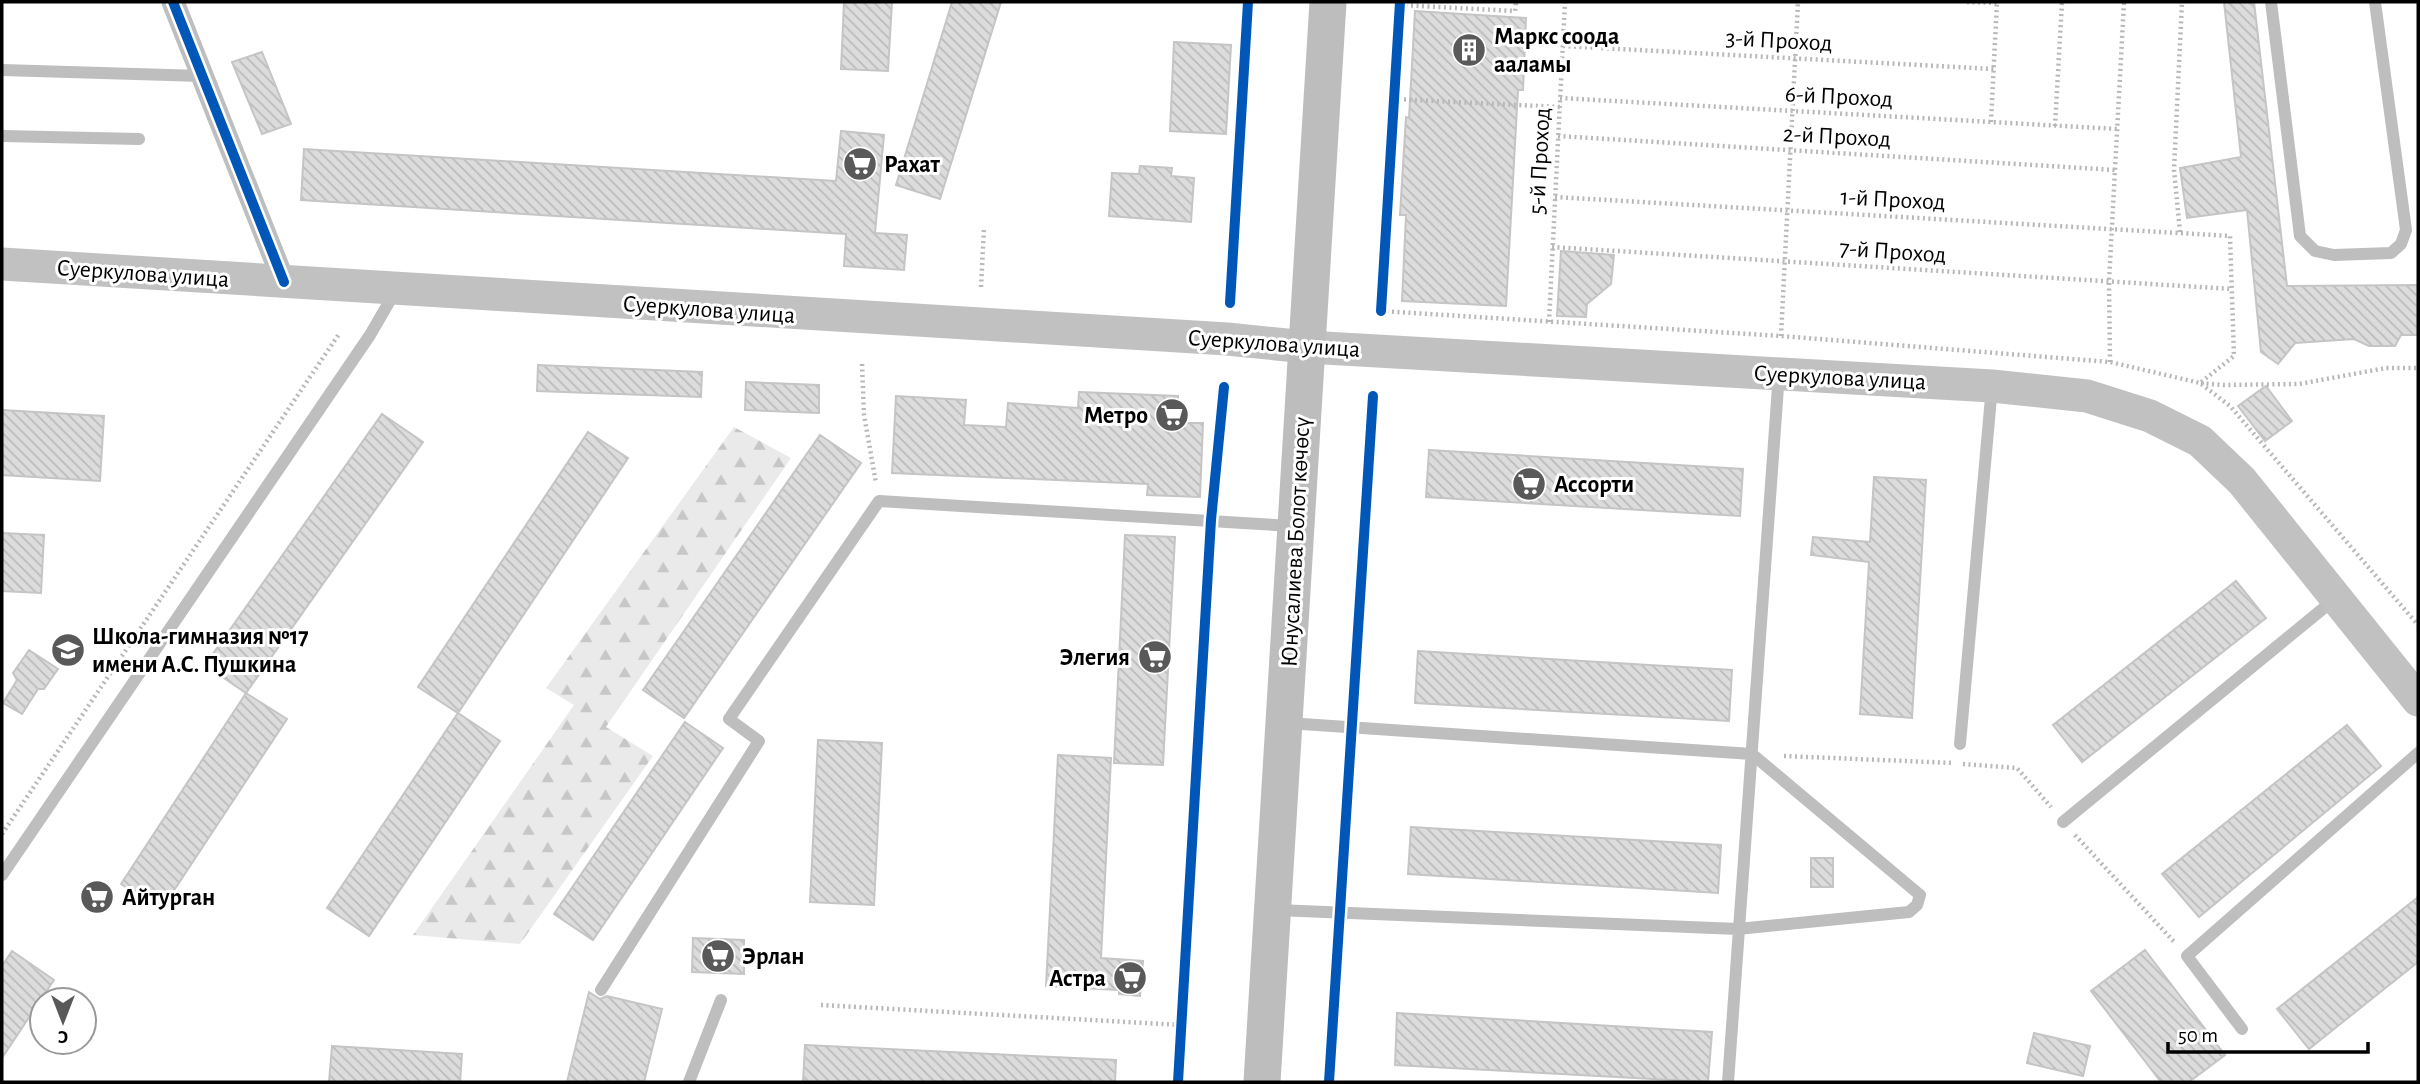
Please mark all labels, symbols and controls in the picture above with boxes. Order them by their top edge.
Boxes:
place label: Маркс соода ааламы [1494,25,1619,77]
street label: 3-й Проход [1725,26,1833,56]
building icon: Маркс соода ааламы [1450,31,1488,69]
street label: 6-й Проход [1784,82,1894,112]
street label: 5-й Проход [1525,107,1555,215]
street label: 2-й Проход [1782,122,1892,152]
supermarket icon: Рахат [841,145,879,183]
place label: Рахат [884,153,941,177]
street label: 1-й Проход [1840,185,1946,215]
street label: 7-й Проход [1839,236,1947,268]
street label: Суеркулова улица [56,256,230,292]
street label: Суеркулова улица [622,292,796,328]
street label: Суеркулова улица [1187,326,1361,362]
street label: Суеркулова улица [1753,361,1927,395]
supermarket icon: Метро [1153,396,1191,434]
place label: Метро [1084,404,1148,428]
street label: Юнусалиева Болот көчөсү [1277,416,1315,668]
supermarket icon: Ассорти [1510,465,1548,503]
place label: Ассорти [1554,473,1634,497]
place label: Школа-гимназия №17 имени А.С. Пушкина [92,625,309,677]
school or university icon: Школа-гимназия №17 имени А.С. Пушкина [49,631,87,669]
supermarket icon: Элегия [1136,638,1174,676]
place label: Элегия [1059,646,1130,670]
supermarket icon: Айтурган [78,878,116,916]
place label: Айтурган [122,886,215,910]
supermarket icon: Эрлан [699,937,737,975]
place label: Эрлан [742,945,805,969]
supermarket icon: Астра [1111,959,1149,997]
place label: Астра [1049,967,1106,991]
north arrow [28,986,98,1056]
scale bar [2168,1010,2368,1054]
text: 50 m [2178,1025,2218,1046]
text: С [58,1027,68,1046]

